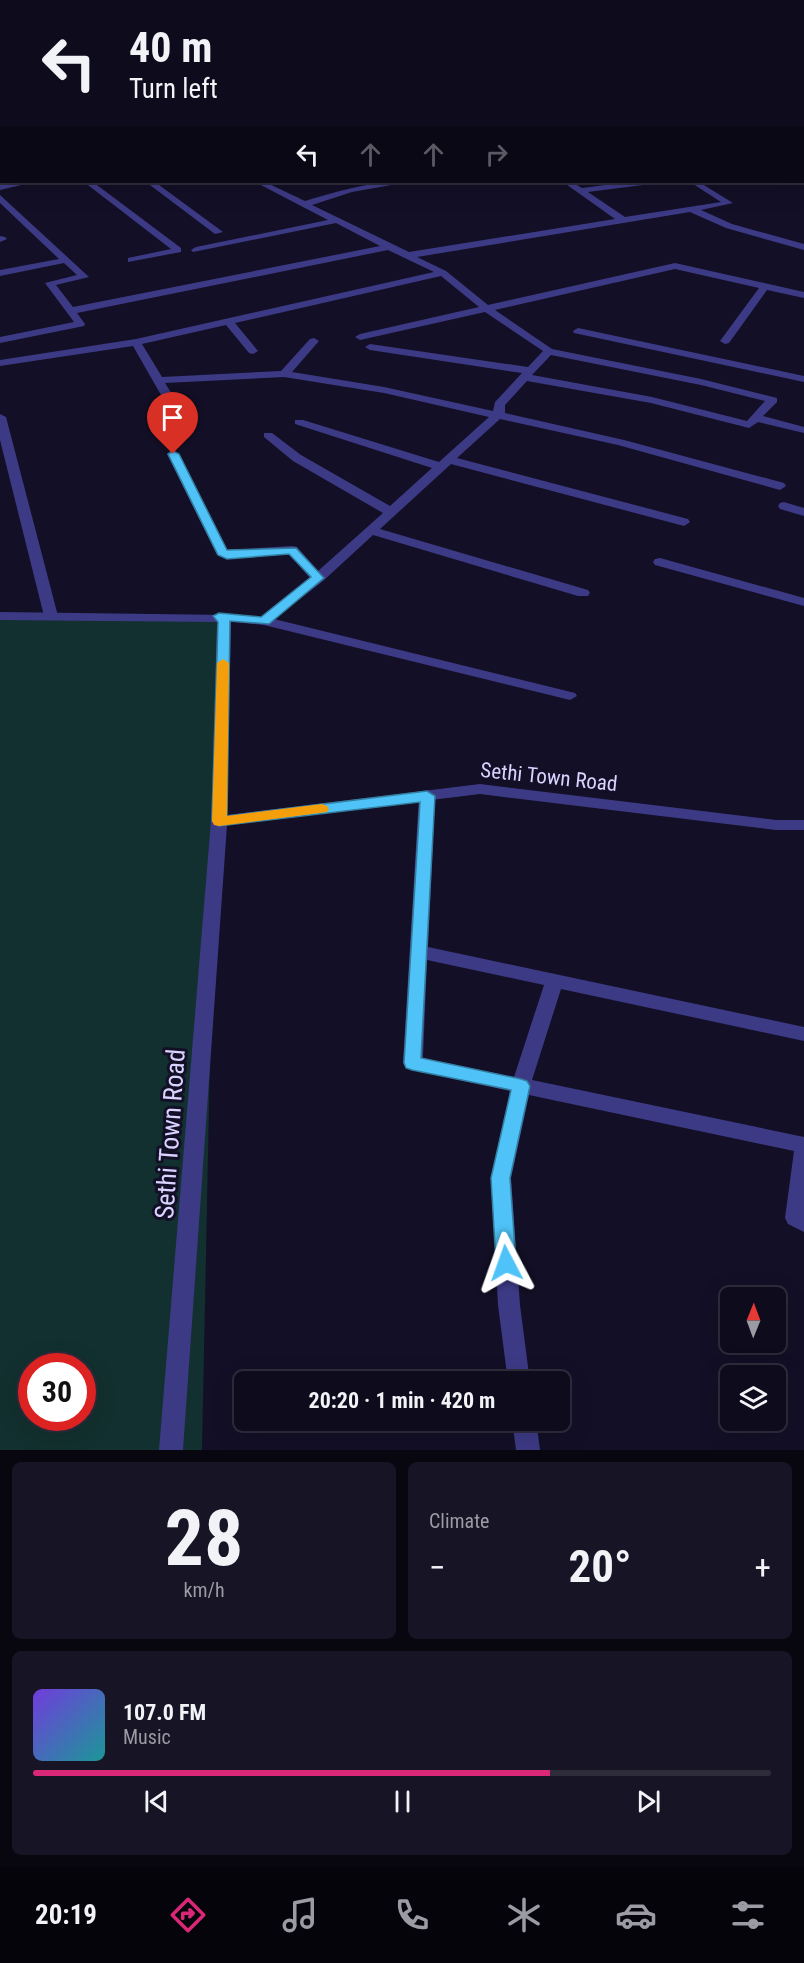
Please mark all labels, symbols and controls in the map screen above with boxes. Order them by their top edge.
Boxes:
text: 40 m [129,23,212,72]
icon: left [30,24,108,102]
text: Turn left [129,73,218,105]
icon: left [291,138,324,171]
icon: ahead [354,138,387,171]
icon: ahead [417,138,450,171]
icon: right [480,138,513,171]
pin [147,392,198,454]
icon: arrive [156,401,189,434]
street label: Sethi Town Road [479,758,619,796]
street label: Sethi Town Road [149,1048,191,1220]
position arrow [474,1231,538,1295]
north arrow [720,1287,786,1353]
map controls [720,1287,786,1431]
speed limit sign: 30 [18,1353,96,1431]
button: layers [720,1365,786,1431]
text: 20:20 · 1 min · 420 m [309,1388,495,1413]
text: 28 [165,1493,243,1584]
text: Climate [429,1509,489,1533]
text: 20° [569,1540,632,1593]
text: − [429,1548,446,1587]
text: + [755,1548,771,1587]
text: km/h [183,1578,225,1602]
text: 107.0 FM [123,1700,206,1725]
text: Music [123,1725,171,1749]
icon: previous [140,1785,173,1818]
icon: pause [386,1785,419,1818]
icon: next [632,1785,665,1818]
icon: directions [167,1894,209,1936]
icon: music [279,1894,321,1936]
icon: phone [391,1894,433,1936]
icon: climate [503,1894,545,1936]
icon: car [615,1894,657,1936]
icon: filters [727,1894,769,1936]
text: 20:19 [35,1899,97,1931]

